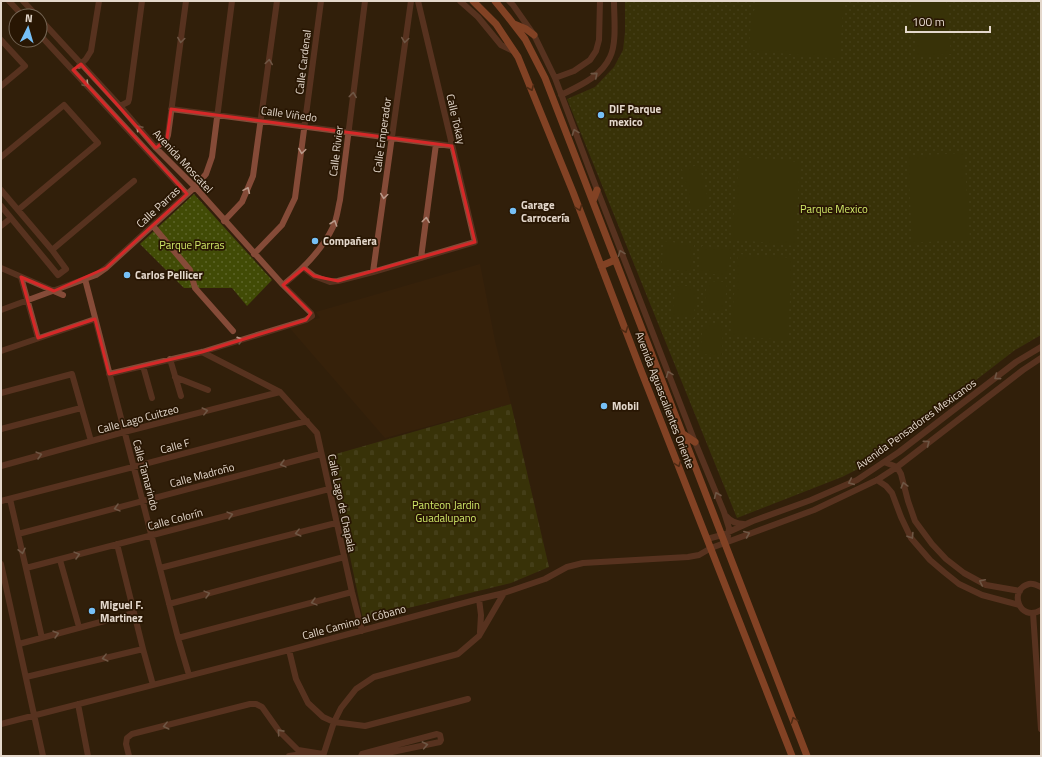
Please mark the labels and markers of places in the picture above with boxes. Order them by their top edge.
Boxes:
place label: DIF Parque mexico [609,101,662,130]
marker: DIF Parque mexico [596,110,606,120]
place label: Garage Carrocería [521,197,570,226]
marker: Garage Carrocería [508,206,518,216]
place label: Compañera [323,233,377,249]
marker: Compañera [310,236,320,246]
place label: Carlos Pellicer [135,267,203,283]
marker: Carlos Pellicer [122,270,132,280]
place label: Mobil [612,398,639,414]
marker: Mobil [599,401,609,411]
place label: Miguel F. Martinez [100,597,144,626]
marker: Miguel F. Martinez [87,606,97,616]

